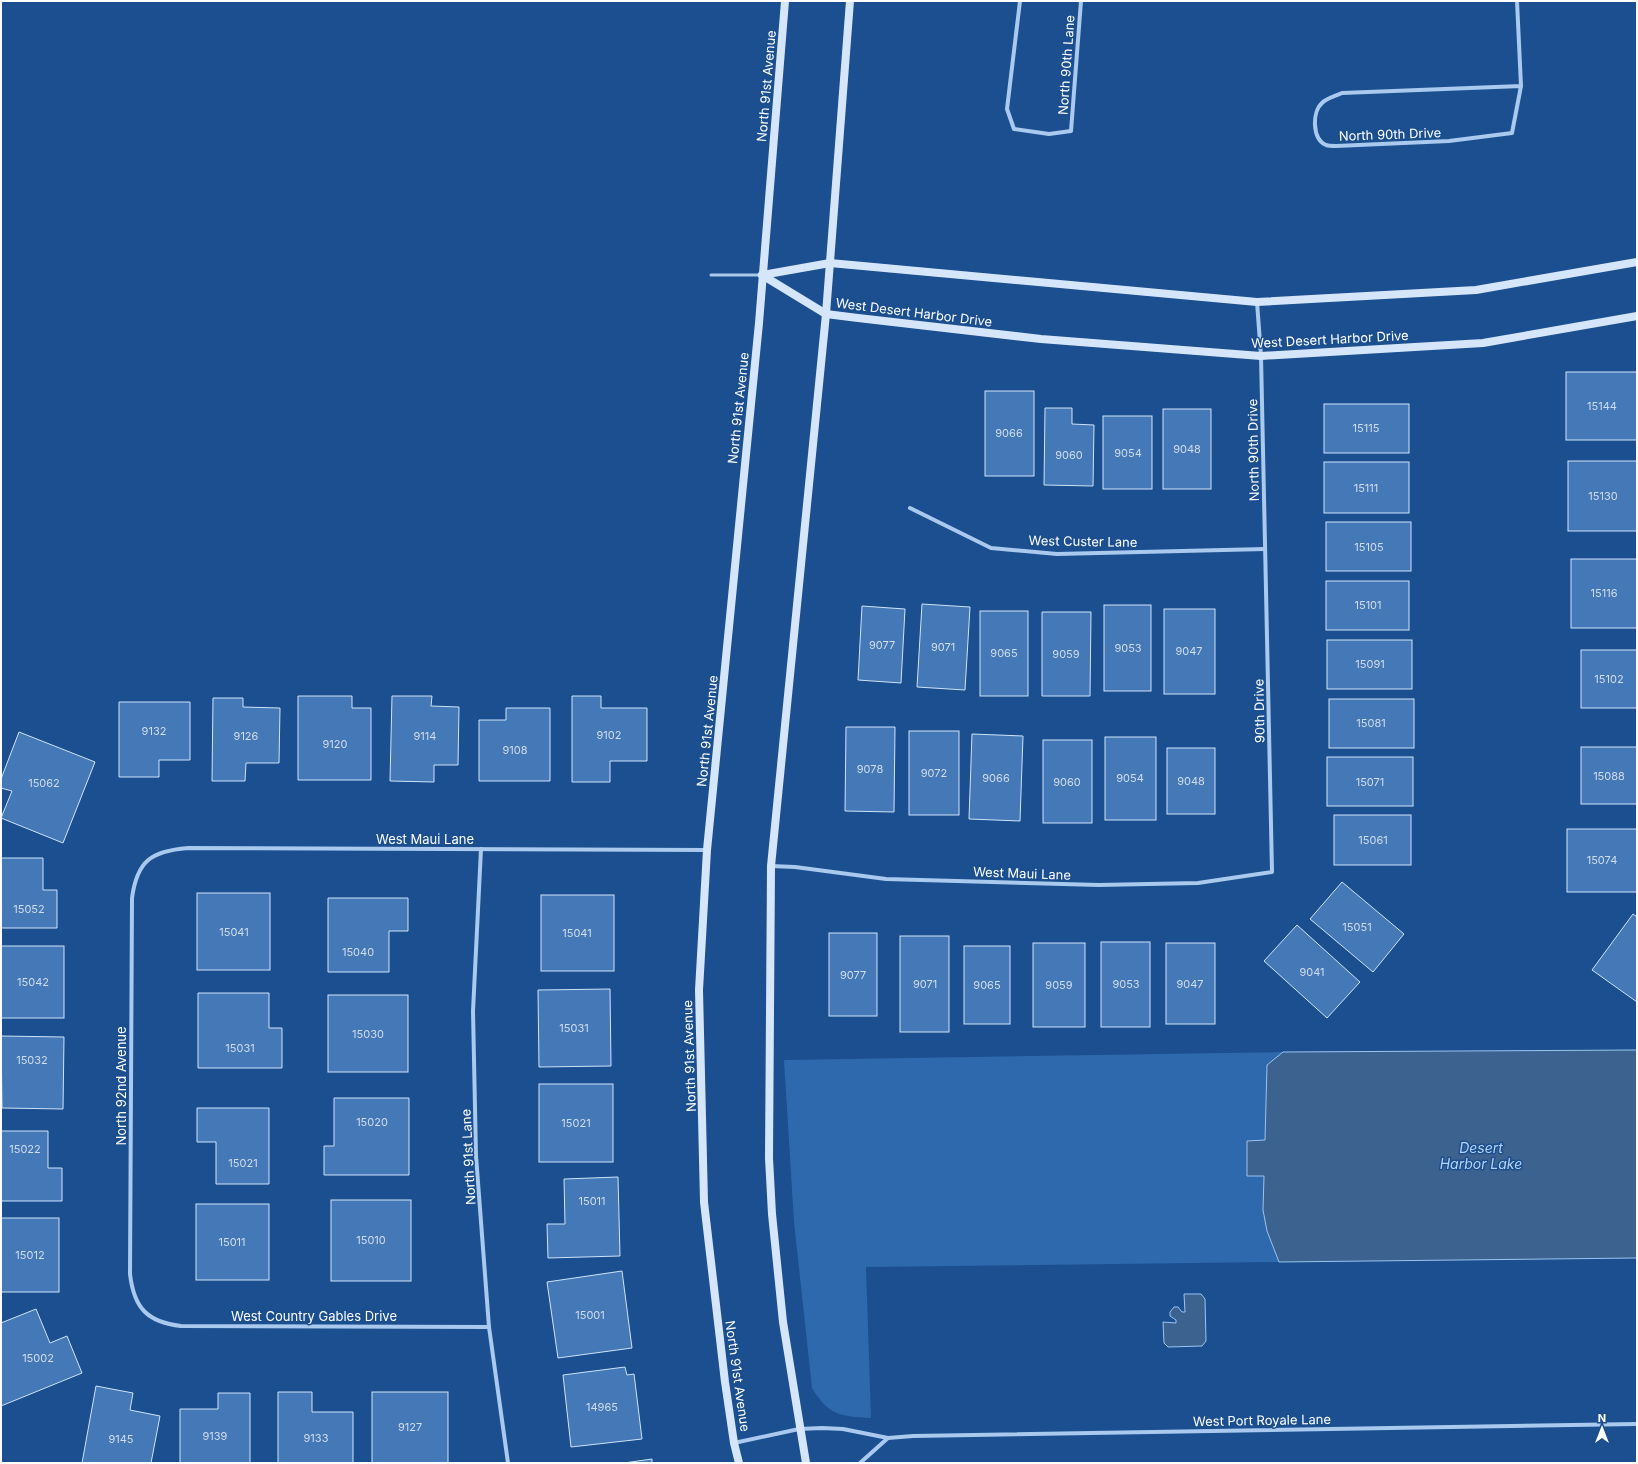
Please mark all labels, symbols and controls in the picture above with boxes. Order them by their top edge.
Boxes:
street label: North 90th Lane [1055,14,1077,116]
street label: North 91st Avenue [753,29,779,143]
street label: North 90th Drive [1338,124,1442,144]
street label: West Desert Harbor Drive [835,294,993,330]
street label: West Desert Harbor Drive [1251,327,1409,351]
street label: North 91st Avenue [724,351,752,465]
street label: North 90th Drive [1244,399,1262,501]
house number: 15144 [1587,399,1617,413]
house number: 15115 [1353,421,1380,435]
house number: 9066 [995,426,1023,440]
house number: 9048 [1173,442,1201,456]
house number: 9054 [1114,446,1142,460]
house number: 9060 [1055,448,1083,462]
house number: 15111 [1354,481,1378,495]
house number: 15130 [1588,489,1618,503]
street label: West Custer Lane [1029,532,1137,550]
house number: 15105 [1354,540,1384,554]
house number: 15116 [1591,586,1618,600]
house number: 15101 [1354,598,1382,612]
house number: 9077 [869,638,895,652]
house number: 9071 [931,640,955,654]
house number: 9053 [1114,641,1142,655]
house number: 9047 [1175,644,1203,658]
house number: 9065 [990,646,1018,660]
house number: 9059 [1052,647,1080,661]
house number: 15091 [1355,657,1385,671]
house number: 15102 [1594,672,1624,686]
street label: North 91st Avenue [693,674,721,788]
street label: 90th Drive [1250,679,1268,743]
house number: 15081 [1356,716,1386,730]
house number: 9132 [142,724,166,738]
house number: 9102 [597,728,621,742]
house number: 9126 [234,729,259,743]
house number: 9114 [414,729,436,743]
house number: 9120 [323,737,348,751]
house number: 9108 [502,743,528,757]
house number: 9078 [857,762,883,776]
house number: 9072 [921,766,947,780]
house number: 15088 [1593,769,1625,783]
house number: 9066 [982,771,1010,785]
house number: 9054 [1116,771,1144,785]
house number: 9048 [1177,774,1205,788]
house number: 9060 [1053,775,1081,789]
house number: 15071 [1356,775,1384,789]
house number: 15062 [28,776,60,790]
street label: West Maui Lane [376,831,474,847]
house number: 15061 [1358,833,1388,847]
house number: 15074 [1587,853,1617,867]
street label: West Maui Lane [973,863,1071,883]
house number: 15052 [13,902,45,916]
house number: 15051 [1342,920,1372,934]
house number: 15041 [219,925,249,939]
house number: 15041 [562,926,592,940]
house number: 15040 [342,945,374,959]
house number: 9041 [1299,965,1325,979]
house number: 9077 [840,968,866,982]
house number: 15042 [17,975,49,989]
house number: 9071 [913,977,937,991]
house number: 9053 [1112,977,1140,991]
house number: 9047 [1176,977,1204,991]
house number: 9065 [973,978,1001,992]
house number: 9059 [1045,978,1073,992]
street label: North 91st Avenue [679,1000,699,1112]
house number: 15031 [559,1021,589,1035]
street label: North 92nd Avenue [113,1026,129,1146]
house number: 15030 [352,1027,384,1041]
house number: 15031 [225,1041,255,1055]
house number: 15032 [16,1053,48,1067]
street label: North 91st Lane [457,1108,479,1206]
house number: 15020 [356,1115,388,1129]
house number: 15021 [561,1116,591,1130]
water label: Desert Harbor Lake [1440,1139,1522,1172]
house number: 15022 [9,1142,41,1156]
house number: 15021 [228,1156,258,1170]
house number: 15011 [578,1194,606,1208]
house number: 15010 [356,1233,386,1247]
house number: 15011 [218,1235,246,1249]
house number: 15012 [15,1248,45,1262]
street label: West Country Gables Drive [231,1308,397,1324]
house number: 15001 [575,1308,605,1322]
street label: North 91st Avenue [722,1319,754,1433]
house number: 15002 [22,1351,54,1365]
house number: 14965 [586,1400,618,1414]
north arrow [1582,1408,1622,1448]
street label: West Port Royale Lane [1193,1411,1331,1429]
text: N [1598,1411,1606,1425]
house number: 9127 [398,1420,422,1434]
house number: 9139 [203,1429,228,1443]
house number: 9133 [304,1431,329,1445]
house number: 9145 [108,1432,134,1446]

